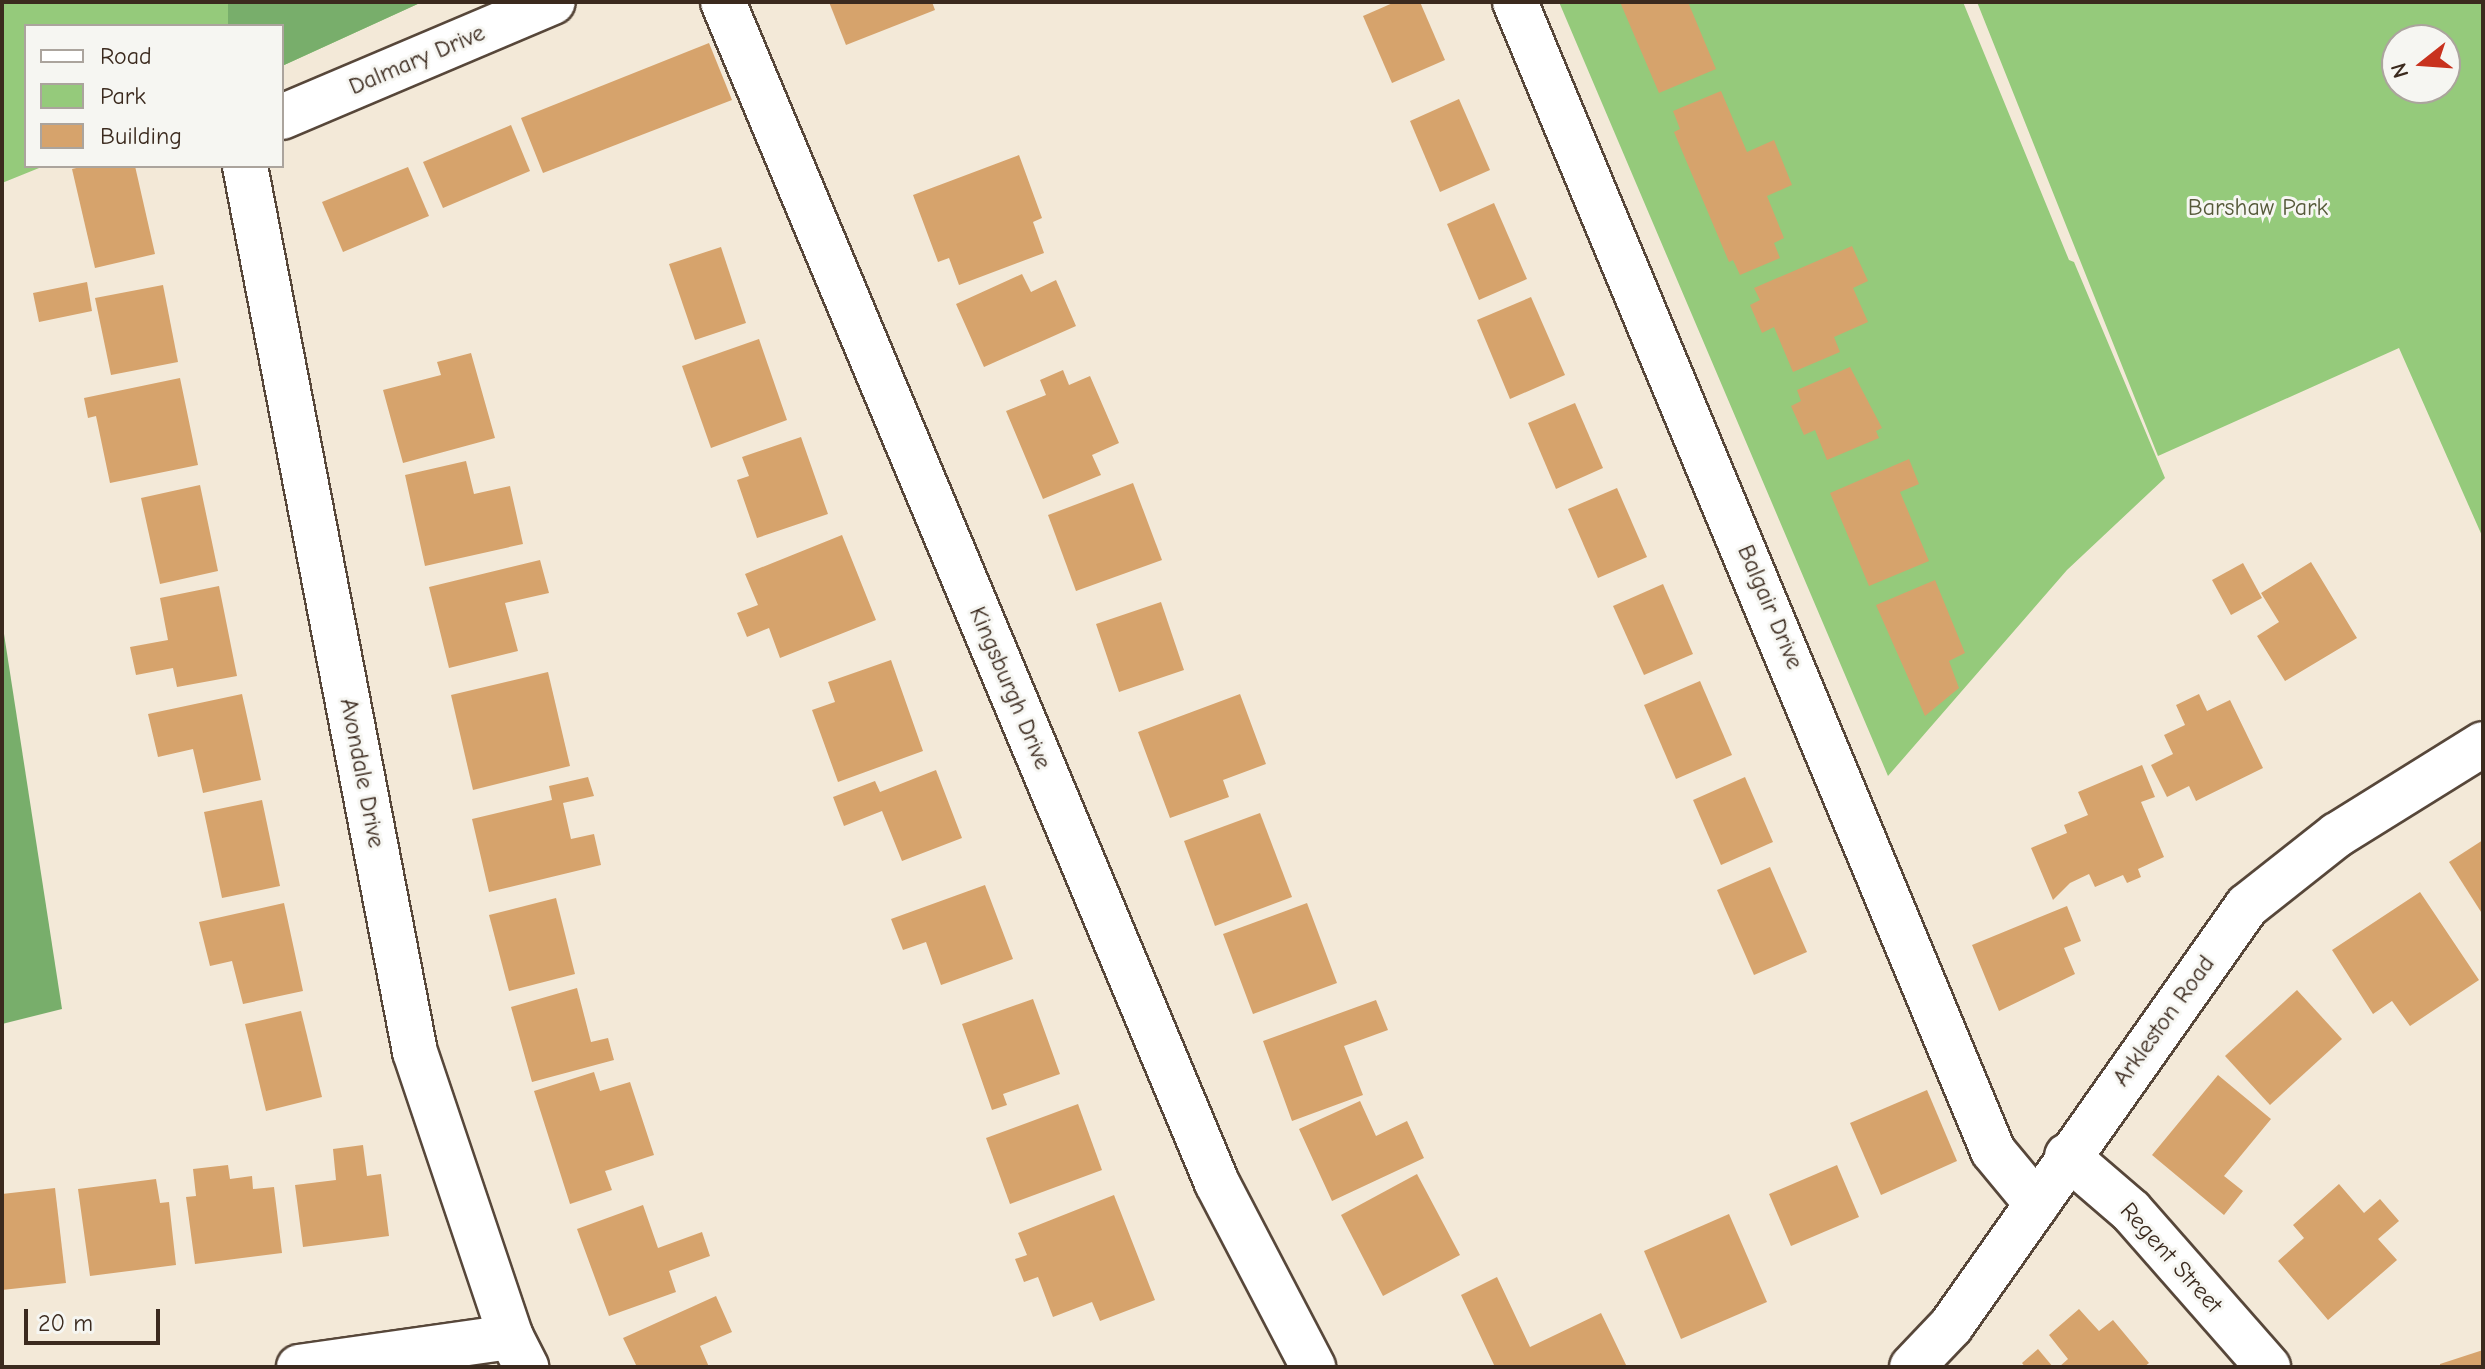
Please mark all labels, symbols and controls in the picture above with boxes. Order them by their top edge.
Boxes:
street label: Dalmary Drive [345,18,489,102]
legend [24,24,284,168]
north arrow [2381,24,2461,104]
text: Road [100,42,152,70]
text: N [2385,60,2414,81]
text: Park [100,82,146,110]
text: Building [100,122,182,150]
park label: Barshaw Park [2188,194,2328,222]
street label: Balgair Drive [1731,540,1809,674]
street label: Kingsburgh Drive [963,602,1057,774]
street label: Avondale Drive [333,696,391,850]
street label: Arkleston Road [2107,950,2221,1092]
street label: Regent Street [2114,1197,2228,1319]
scale bar [28,1293,164,1343]
text: 20 m [38,1309,93,1337]

